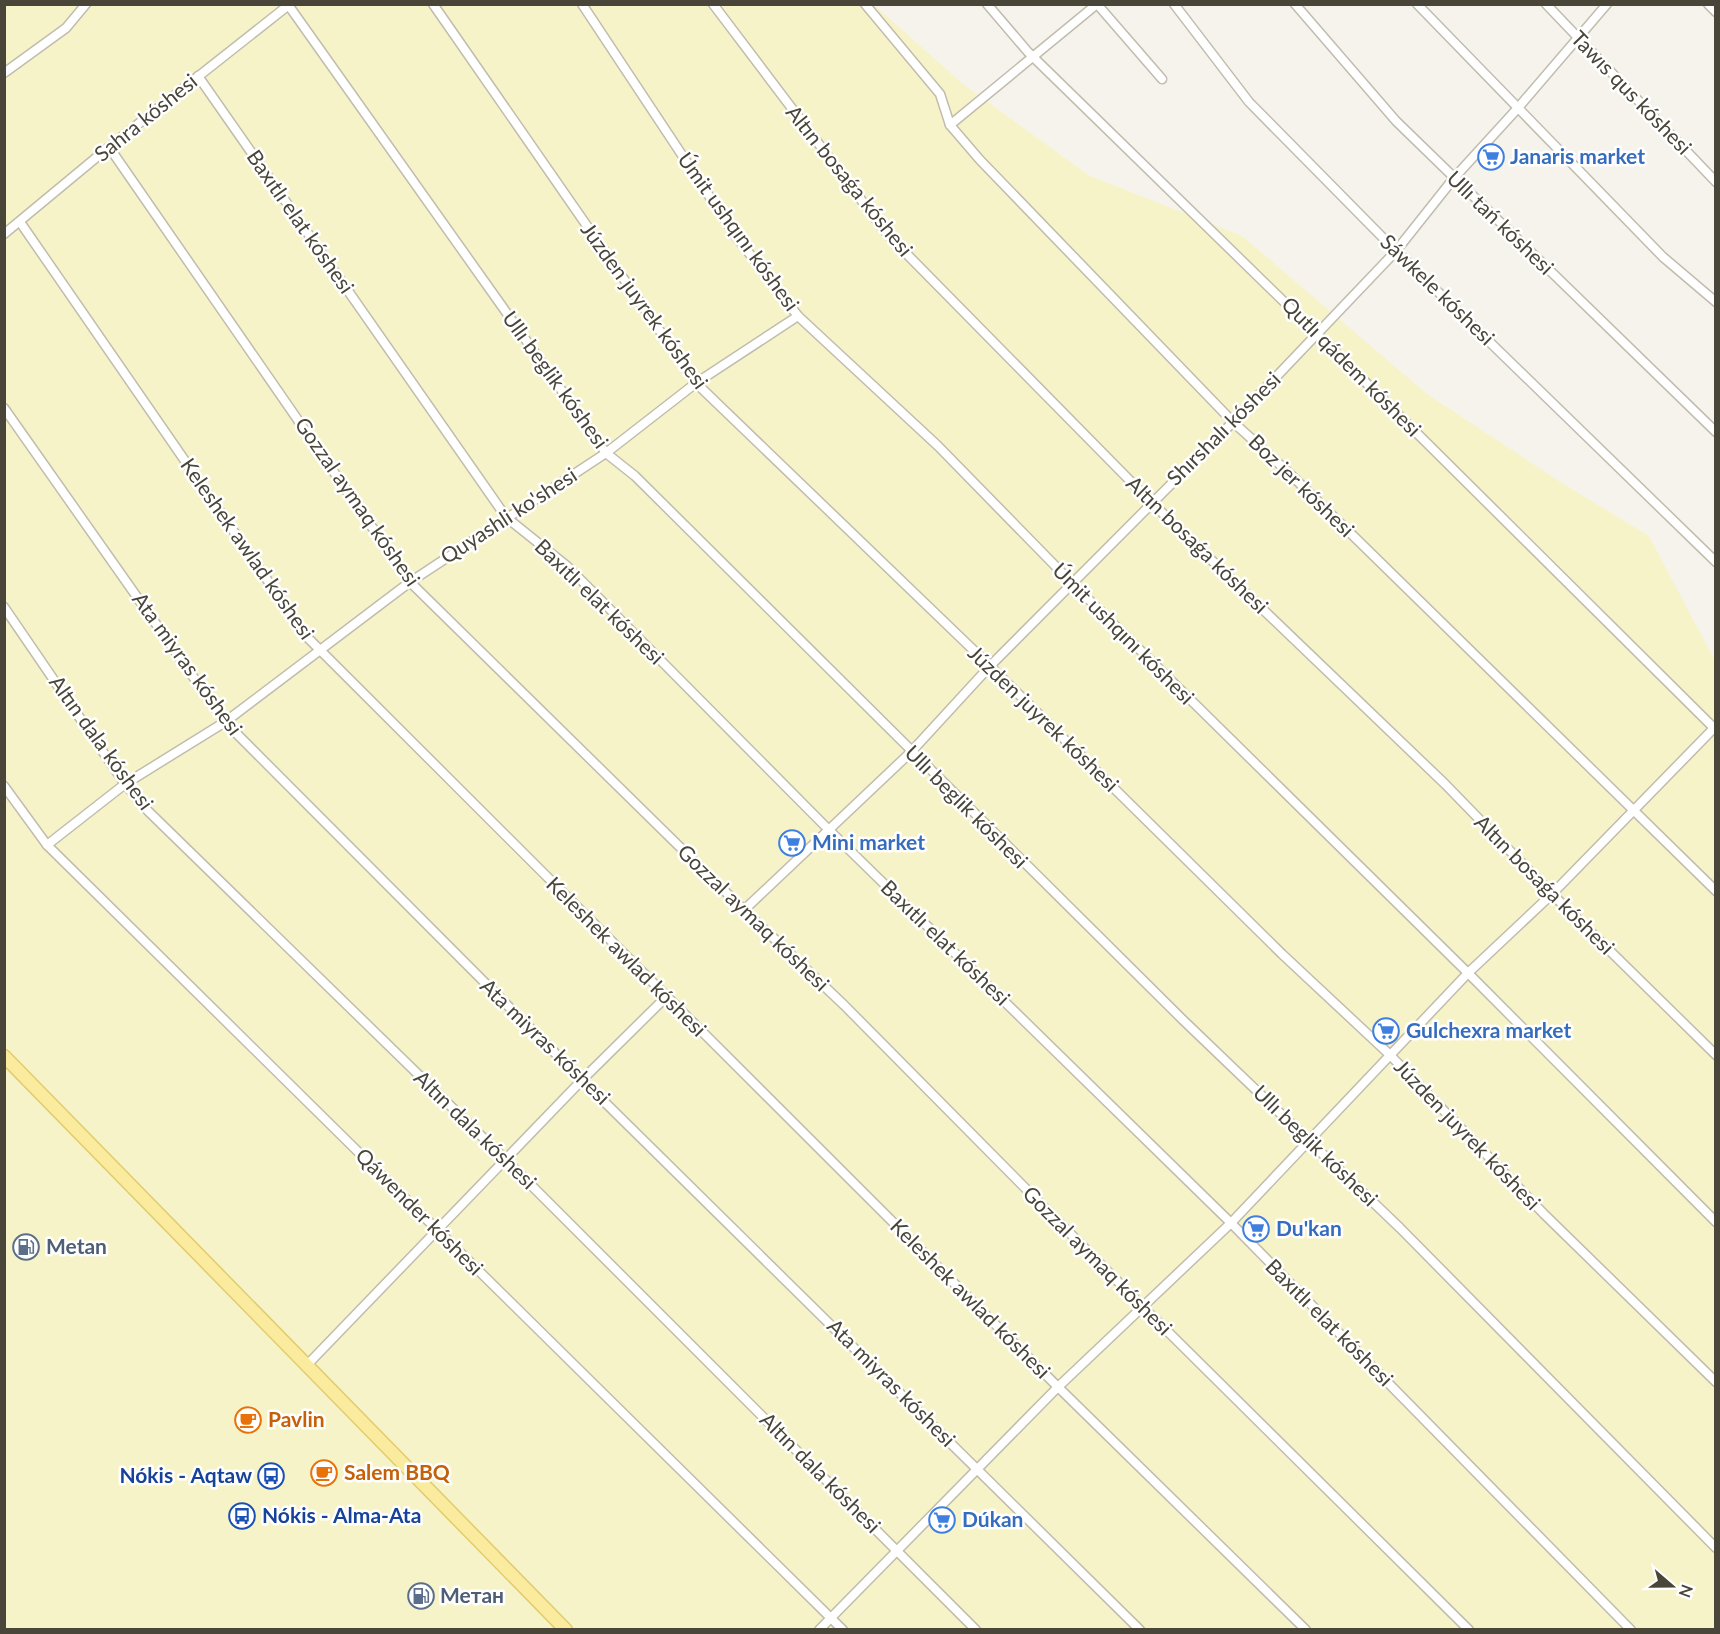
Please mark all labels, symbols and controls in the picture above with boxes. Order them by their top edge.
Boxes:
street label: Tawıs qus kóshesi [1567,25,1697,159]
street label: Sahra kóshesi [89,68,201,166]
street label: Altın bosaǵa kóshesi [782,99,919,261]
supermarket icon: Janaris market [1476,142,1506,172]
place label: Janaris market [1510,143,1645,168]
street label: Baxıtlı elat kóshesi [242,145,360,298]
street label: Úmit ushqını kóshesi [673,147,805,315]
street label: Ullı tań kóshesi [1442,165,1560,279]
street label: Júzden juyrek kóshesi [576,217,714,393]
street label: Sáwkele kóshesi [1376,228,1500,350]
street label: Qutlı qádem kóshesi [1277,291,1427,441]
street label: Ullı beglik kóshesi [498,306,614,453]
street label: Shırshalı kóshesi [1161,366,1285,490]
street label: Gozzal aymaq kóshesi [290,412,426,590]
street label: Boz jer kóshesi [1244,428,1360,541]
street label: Keleshek awlad kóshesi [176,453,320,644]
street label: Quyashli ko'shesi [435,461,581,568]
street label: Altın bosaǵa kóshesi [1122,470,1274,618]
street label: Baxıtlı elat kóshesi [530,533,670,669]
street label: Úmit ushqını kóshesi [1048,557,1200,709]
street label: Ata miyras kóshesi [128,587,248,739]
street label: Júzden juyrek kóshesi [964,640,1124,796]
street label: Altın dala kóshesi [45,670,159,814]
street label: Ullı beglik kóshesi [900,739,1034,873]
street label: Altın bosaǵa kóshesi [1470,809,1620,959]
supermarket icon: Mini market [777,828,807,858]
place label: Mini market [812,829,925,854]
street label: Gozzal aymaq kóshesi [673,838,835,996]
street label: Keleshek awlad kóshesi [542,871,712,1041]
street label: Baxıtlı elat kóshesi [876,874,1016,1010]
street label: Ata miyras kóshesi [476,973,616,1109]
supermarket icon: Gulchexra market [1371,1016,1401,1046]
place label: Gulchexra market [1406,1017,1571,1042]
street label: Júzden juyrek kóshesi [1390,1054,1546,1214]
street label: Altın dala kóshesi [410,1064,542,1194]
street label: Ullı beglik kóshesi [1249,1079,1383,1211]
street label: Qáwender kóshesi [351,1142,489,1280]
street label: Gozzal aymaq kóshesi [1018,1180,1178,1340]
street label: Keleshek awlad kóshesi [886,1213,1056,1383]
supermarket icon: Du'kan [1241,1214,1271,1244]
place label: Du'kan [1276,1215,1342,1240]
fuel station icon: Metan [11,1232,41,1262]
place label: Metan [46,1233,107,1258]
street label: Baxıtlı elat kóshesi [1261,1253,1399,1391]
street label: Ata miyras kóshesi [823,1313,961,1451]
cafe icon: Pavlin [233,1405,263,1435]
place label: Pavlin [268,1406,325,1431]
street label: Altın dala kóshesi [756,1406,887,1537]
cafe icon: Salem BBQ [309,1458,339,1488]
place label: Salem BBQ [344,1459,450,1484]
bus stop icon: Nókis - Aqtaw [256,1461,286,1491]
place label: Nókis - Aqtaw [119,1462,252,1487]
bus stop icon: Nókis - Alma-Ata [227,1501,257,1531]
place label: Nókis - Alma-Ata [262,1502,421,1527]
supermarket icon: Dúkan [927,1505,957,1535]
place label: Dúkan [962,1506,1023,1531]
north arrow [1642,1556,1702,1616]
fuel station icon: Метан [406,1581,436,1611]
place label: Метан [440,1582,504,1607]
text: N [1676,1582,1698,1600]

